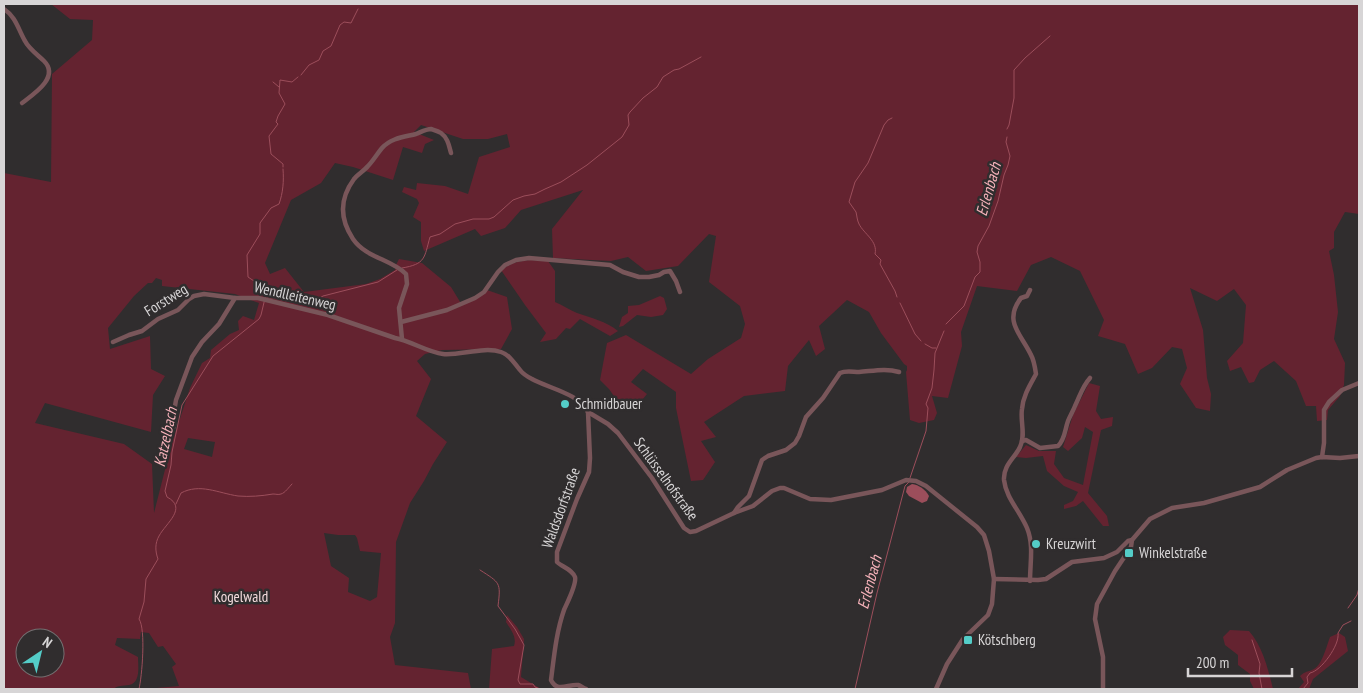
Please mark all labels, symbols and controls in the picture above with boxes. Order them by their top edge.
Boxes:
water label: Erlenbach [971,159,1005,218]
street label: Wendlleitenweg [252,277,338,314]
street label: Forstweg [141,279,191,320]
place label: Schmidbauer [575,394,643,413]
marker: Schmidbauer [559,398,571,410]
water label: Katzelbach [149,404,181,469]
street label: Schlüsselhofstraße [630,434,703,524]
street label: Waldsdorfstraße [537,465,584,551]
place label: Kreuzwirt [1046,534,1096,553]
marker: Kreuzwirt [1030,538,1042,550]
place label: Winkelstraße [1139,543,1207,562]
marker: Winkelstraße [1123,547,1135,559]
water label: Erlenbach [852,552,886,611]
park label: Kogelwald [214,587,268,606]
north arrow [15,628,65,678]
place label: Kötschberg [978,630,1036,649]
text: N [39,633,56,652]
marker: Kötschberg [962,634,974,646]
scale bar [1188,646,1292,678]
text: 200 m [1196,653,1229,672]

